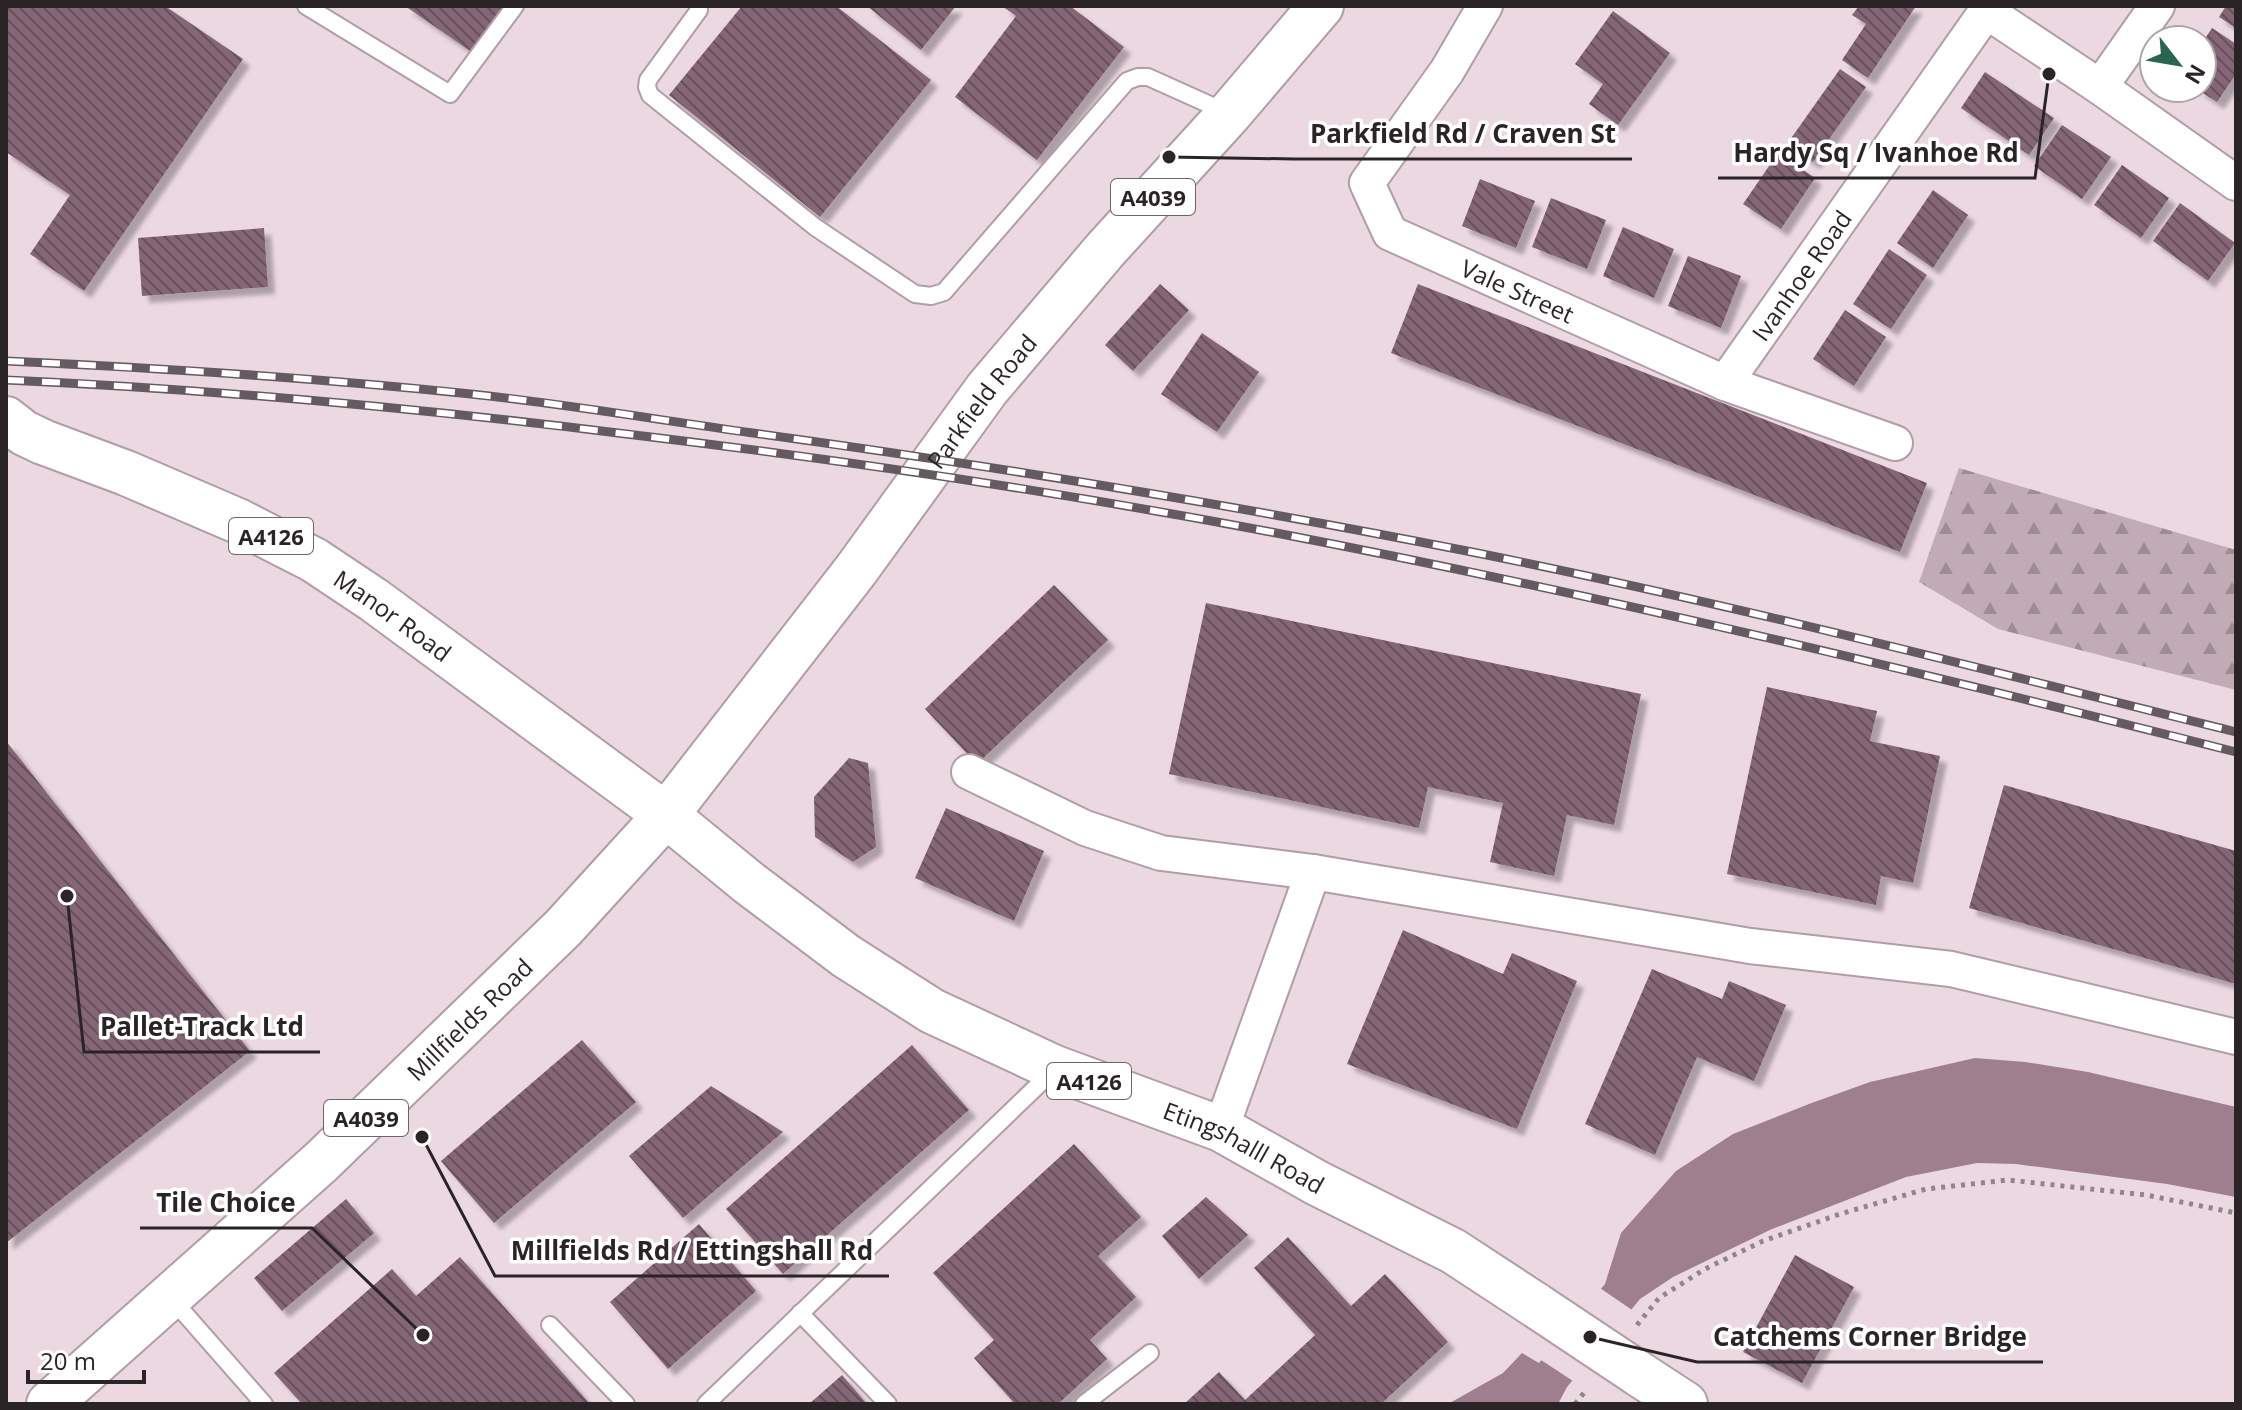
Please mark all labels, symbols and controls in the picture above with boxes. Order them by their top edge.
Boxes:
north arrow [2138,24,2218,104]
text: N [2179,59,2213,90]
callout: Parkfield Rd / Craven St [1294,109,1632,159]
text: Parkfield Rd / Craven St [1310,115,1616,151]
callout: Hardy Sq / Ivanhoe Rd [1718,128,2035,178]
text: Hardy Sq / Ivanhoe Rd [1733,134,2019,170]
road number: A4039 [1111,179,1195,215]
street label: Ivanhoe Road [1743,203,1858,347]
street label: Vale Street [1456,251,1580,330]
street label: Parkfield Road [918,327,1044,475]
road number: A4126 [229,518,313,554]
street label: Manor Road [328,562,459,668]
street label: Millfields Road [399,950,539,1087]
callout: Pallet-Track Ltd [84,1002,320,1052]
text: Pallet-Track Ltd [100,1008,304,1044]
road number: A4126 [1047,1063,1131,1099]
street label: Etingshalll Road [1159,1093,1331,1201]
road number: A4039 [324,1100,408,1136]
callout: Tile Choice [140,1178,312,1228]
text: Tile Choice [156,1184,296,1220]
callout: Millfields Rd / Ettingshall Rd [495,1226,889,1276]
text: Millfields Rd / Ettingshall Rd [511,1232,873,1268]
callout: Catchems Corner Bridge [1697,1312,2043,1362]
text: Catchems Corner Bridge [1713,1318,2027,1354]
scale bar [28,1334,144,1384]
text: 20 m [40,1344,96,1377]

